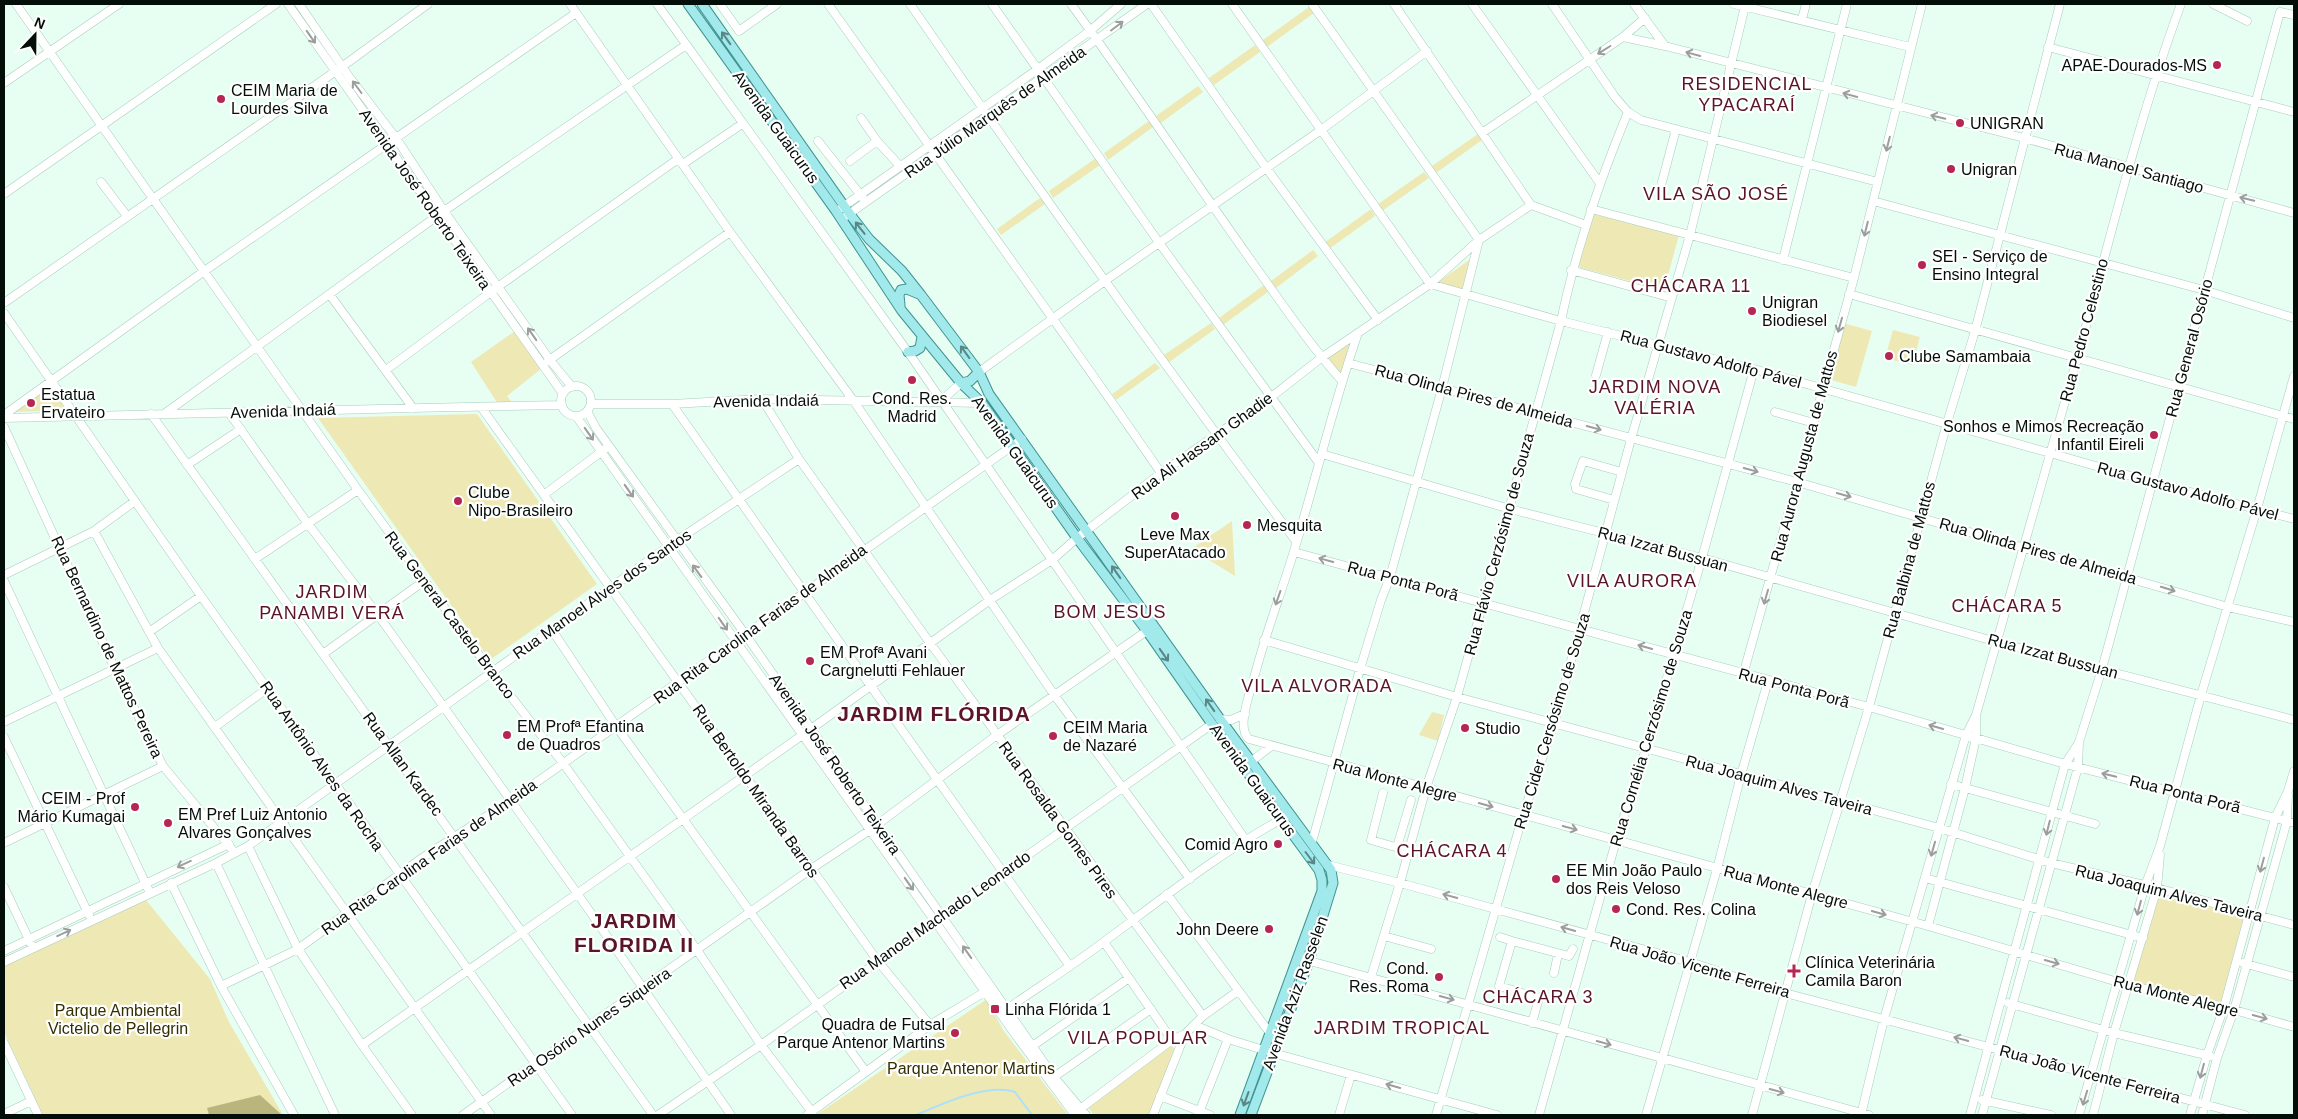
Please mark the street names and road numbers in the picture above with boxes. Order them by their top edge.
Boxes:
street label: Rua Júlio Marquês de Almeida [901,43,1089,181]
street label: Avenida Guaicurus [729,67,823,187]
street label: Avenida José Roberto Teixeira [356,105,494,293]
street label: Rua Manoel Santiago [2052,140,2206,196]
street label: Rua Pedro Celestino [2057,256,2111,404]
street label: Rua General Osório [2162,277,2216,419]
street label: Rua Gustavo Adolfo Pável [1619,327,1803,391]
street label: Rua Aurora Augusta de Mattos [1768,349,1840,563]
street label: Rua Olinda Pires de Almeida [1373,361,1575,431]
street label: Rua Ali Hassam Ghadie [1128,389,1276,503]
street label: Avenida Indaiá [713,392,819,410]
street label: Avenida Guaicurus [968,392,1062,512]
street label: Avenida Indaiá [230,401,336,421]
street label: Rua Flávio Cerzósimo de Souza [1461,431,1537,657]
street label: Rua Gustavo Adolfo Pável [2096,459,2280,523]
street label: Rua Balbina de Mattos [1880,480,1938,640]
street label: Rua Olinda Pires de Almeida [1937,515,2139,587]
street label: Rua Izzat Bussuan [1596,523,1730,575]
street label: Rua Manoel Alves dos Santos [510,526,694,662]
street label: Rua General Castelo Branco [382,528,518,702]
street label: Rua Bernardino de Mattos Pereira [48,533,166,761]
street label: Rua Rita Carolina Farias de Almeida [650,541,870,707]
street label: Rua Ponta Porã [1346,558,1460,604]
street label: Rua Cornélia Cerzósimo de Souza [1607,608,1695,848]
street label: Rua Cider Cersósimo de Souza [1511,611,1593,831]
street label: Rua Izzat Bussuan [1986,630,2120,682]
street label: Rua Ponta Porã [1737,665,1851,711]
street label: Avenida José Roberto Teixeira [766,670,904,858]
street label: Rua Antônio Alves da Rocha [257,678,387,854]
street label: Rua Bertoldo Miranda Barros [690,701,822,881]
street label: Rua Allan Kardec [360,709,446,819]
street label: Avenida Guaicurus [1206,720,1300,840]
street label: Rua Rosalda Gomes Pires [995,738,1121,902]
street label: Rua Joaquim Alves Taveira [1684,752,1874,818]
street label: Rua Monte Alegre [1331,755,1459,805]
street label: Rua Ponta Porã [2128,772,2242,816]
street label: Rua Rita Carolina Farias de Almeida [318,776,540,938]
street label: Rua Manoel Machado Leonardo [836,847,1034,993]
street label: Rua Joaquim Alves Taveira [2073,861,2265,925]
street label: Rua Monte Alegre [1722,862,1850,912]
street label: Avenida Aziz Rasselen [1259,914,1331,1072]
street label: Rua João Vicente Ferreira [1608,933,1792,1001]
street label: Rua Osório Nunes Siqueira [504,964,674,1090]
street label: Rua Monte Alegre [2112,972,2240,1020]
street label: Rua João Vicente Ferreira [1998,1042,2182,1106]

